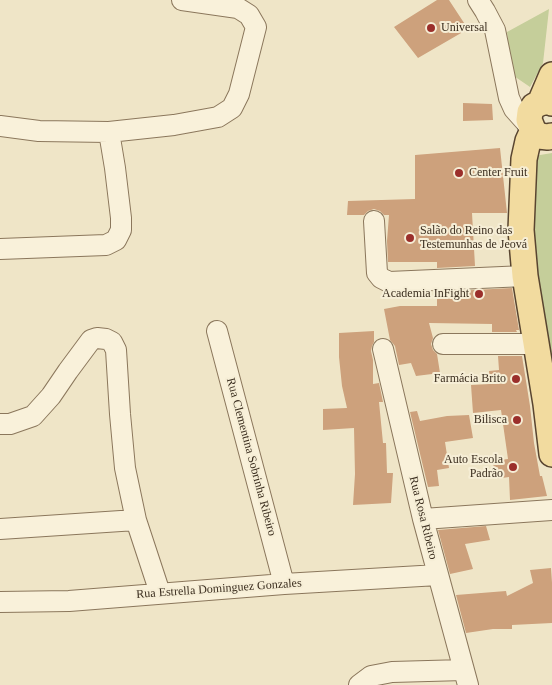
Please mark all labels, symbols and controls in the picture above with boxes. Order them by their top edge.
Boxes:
place label: Universal [441,21,488,35]
marker: Universal [425,22,437,34]
place label: Center Fruit [469,166,527,180]
marker: Center Fruit [453,167,465,179]
place label: Salão do Reino das Testemunhas de Jeová [420,224,527,252]
marker: Salão do Reino das Testemunhas de Jeová [404,232,416,244]
place label: Academia InFight [382,287,469,301]
marker: Academia InFight [473,288,485,300]
place label: Farmácia Brito [434,372,506,386]
marker: Farmácia Brito [510,373,522,385]
street label: Rua Clementina Sobrinha Ribeiro [223,376,279,538]
place label: Bilisca [474,413,507,427]
marker: Bilisca [511,414,523,426]
place label: Auto Escola Padrão [444,453,503,481]
marker: Auto Escola Padrão [507,461,519,473]
street label: Rua Rosa Ribeiro [406,475,440,561]
street label: Rua Estrella Dominguez Gonzales [136,576,302,602]

